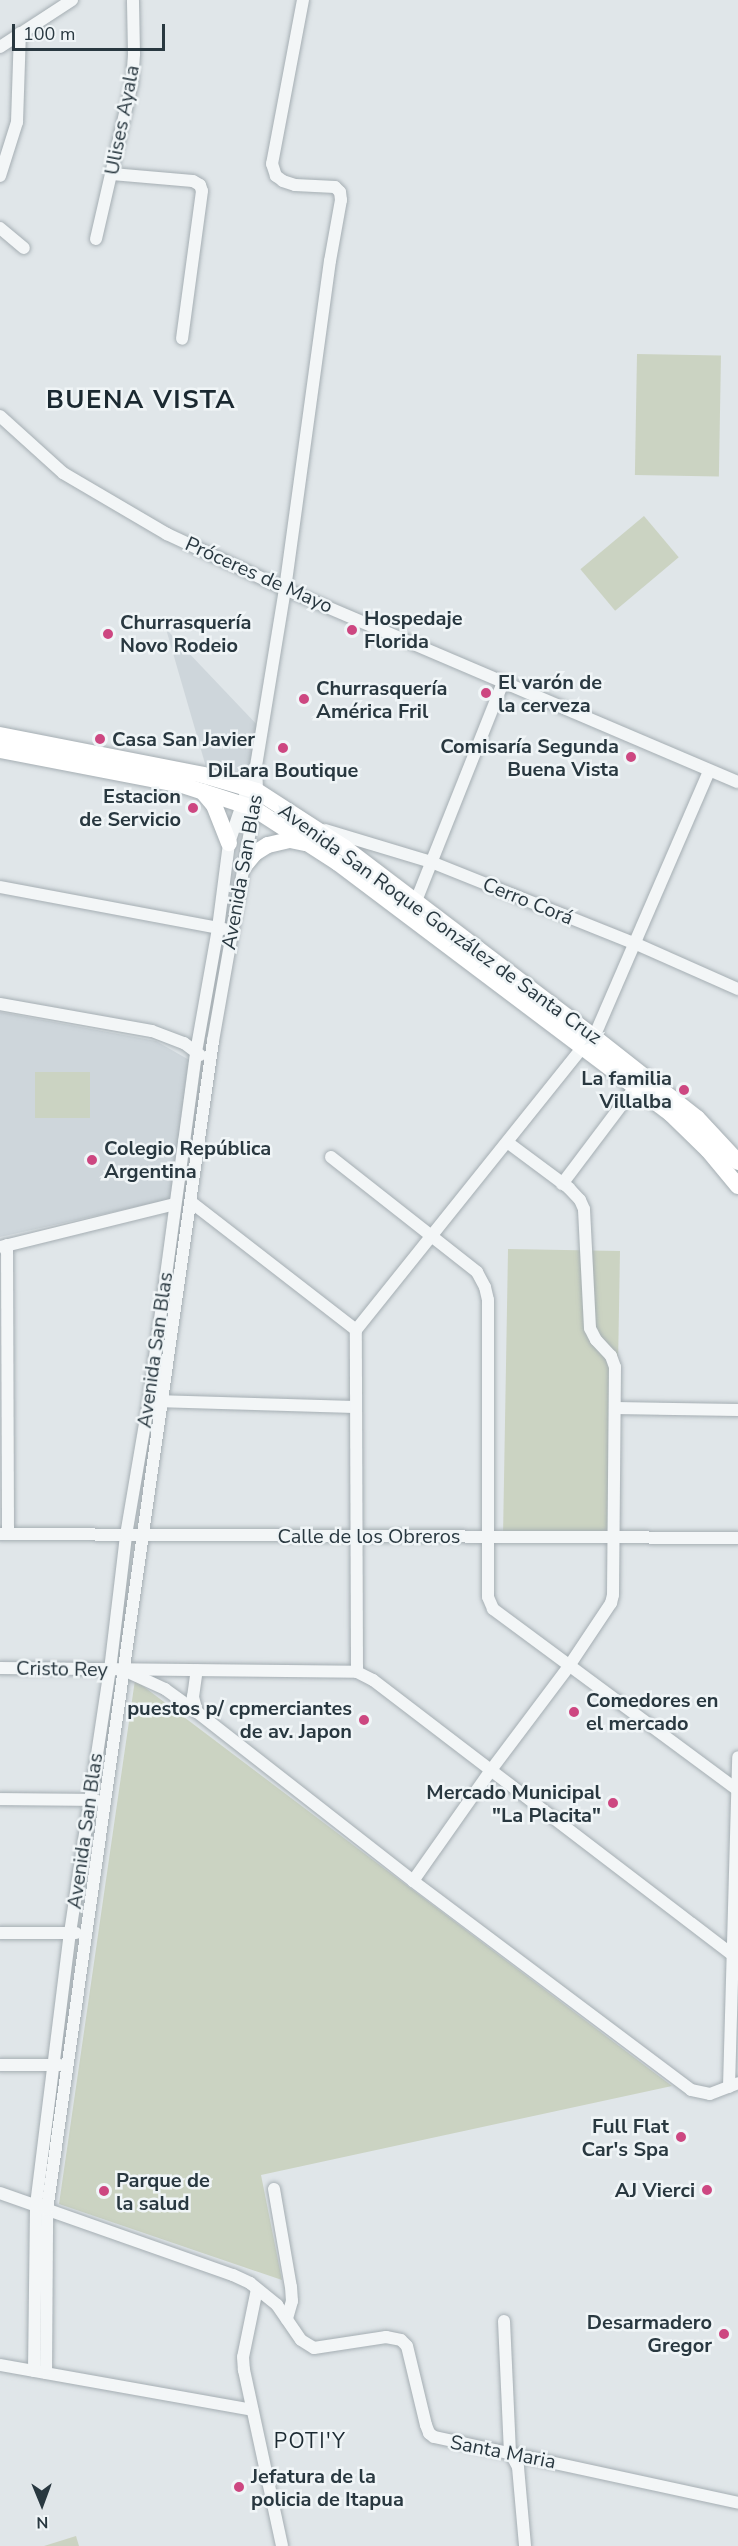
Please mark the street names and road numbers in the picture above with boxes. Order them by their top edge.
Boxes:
street label: Ulises Ayala [100,63,144,177]
street label: Próceres de Mayo [181,532,337,618]
street label: Avenida San Blas [217,792,267,952]
street label: Avenida San Roque González de Santa Cruz [274,799,606,1049]
street label: Cerro Corá [479,872,577,930]
street label: Avenida San Blas [132,1270,178,1430]
street label: Calle de los Obreros [278,1524,460,1548]
street label: Cristo Rey [16,1656,108,1682]
street label: Avenida San Blas [62,1751,108,1911]
street label: Santa Maria [448,2430,558,2474]

